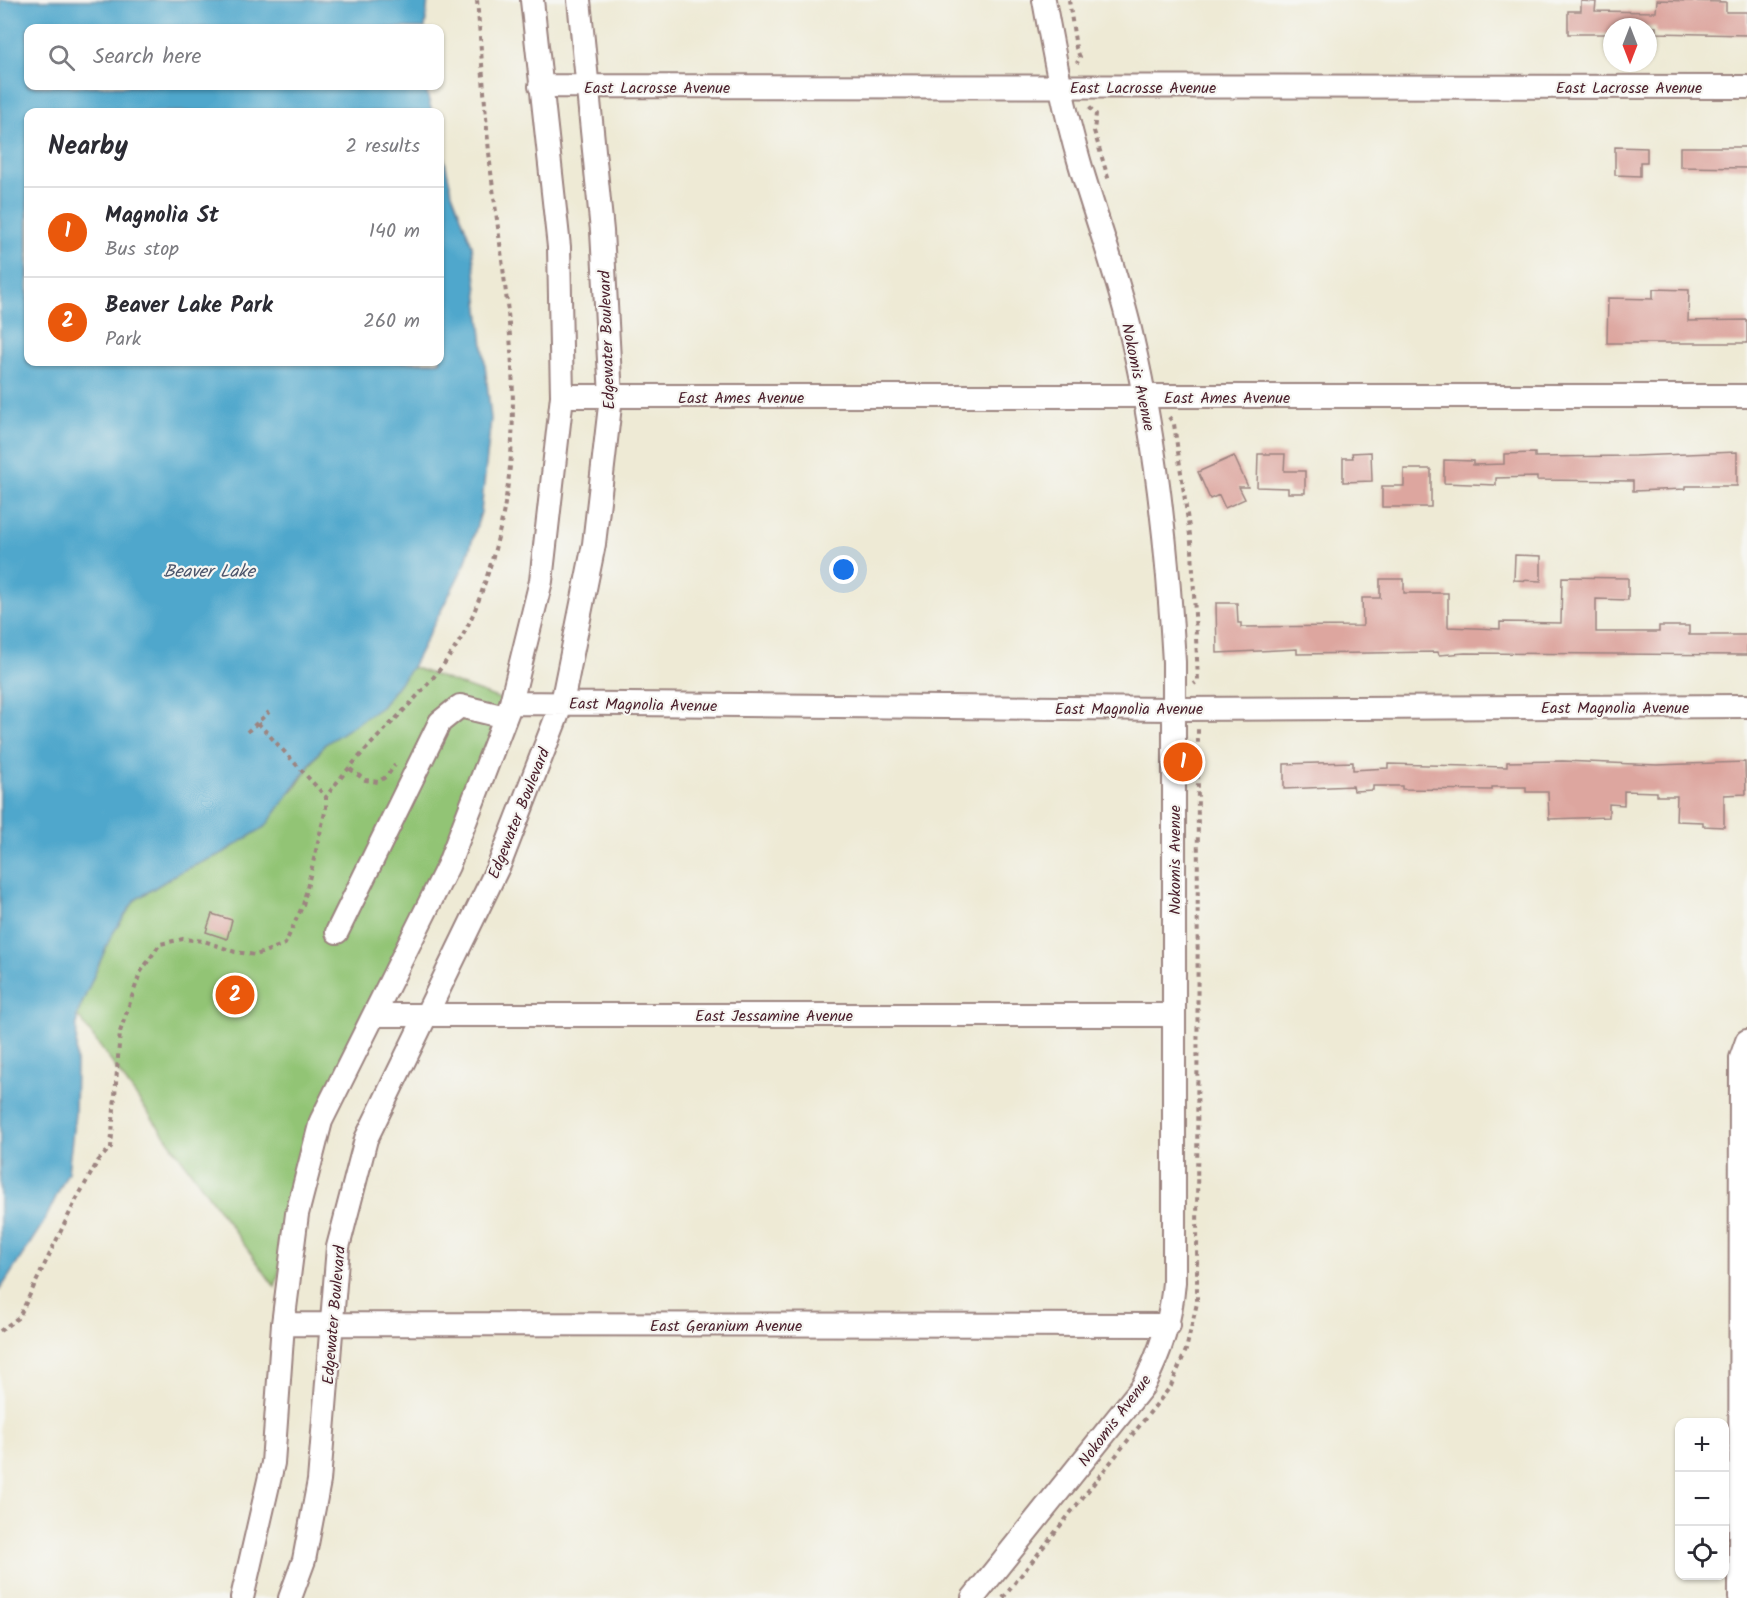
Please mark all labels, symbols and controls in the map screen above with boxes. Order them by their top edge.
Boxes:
north arrow [1603,18,1657,72]
search box [24,24,444,90]
text: Search here [93,40,201,75]
icon: search [45,41,78,74]
street label: East Lacrosse Avenue [584,76,730,101]
street label: East Lacrosse Avenue [1070,76,1216,101]
street label: East Lacrosse Avenue [1556,76,1702,101]
text: Nearby [48,126,128,168]
text: 2 results [345,131,420,163]
text: Magnolia St [105,199,219,234]
text: 1 [64,216,71,248]
text: 140 m [369,216,420,248]
text: Bus stop [105,234,179,266]
street label: Edgewater Boulevard [593,269,622,410]
text: Beaver Lake Park [105,289,273,324]
text: 2 [62,306,73,338]
text: 260 m [363,306,420,338]
street label: Nokomis Avenue [1114,321,1161,434]
text: Park [105,324,141,356]
street label: East Ames Avenue [678,386,804,411]
street label: East Ames Avenue [1164,386,1290,411]
your location [829,555,858,584]
water label: Beaver Lake [163,558,257,587]
street label: East Magnolia Avenue [568,692,717,719]
street label: East Magnolia Avenue [1541,696,1689,721]
street label: East Magnolia Avenue [1055,697,1203,722]
pin: 1 [1164,740,1202,784]
street label: Edgewater Boulevard [482,743,557,883]
street label: Nokomis Avenue [1163,805,1188,915]
pin: 2 [216,972,254,1018]
street label: East Jessamine Avenue [695,1004,853,1029]
street label: Edgewater Boulevard [316,1244,353,1386]
street label: East Geranium Avenue [650,1314,802,1339]
street label: Nokomis Avenue [1072,1370,1158,1472]
map controls [1675,1418,1729,1580]
button: + [1675,1418,1729,1472]
button: − [1675,1472,1729,1526]
button: locate [1675,1526,1729,1580]

